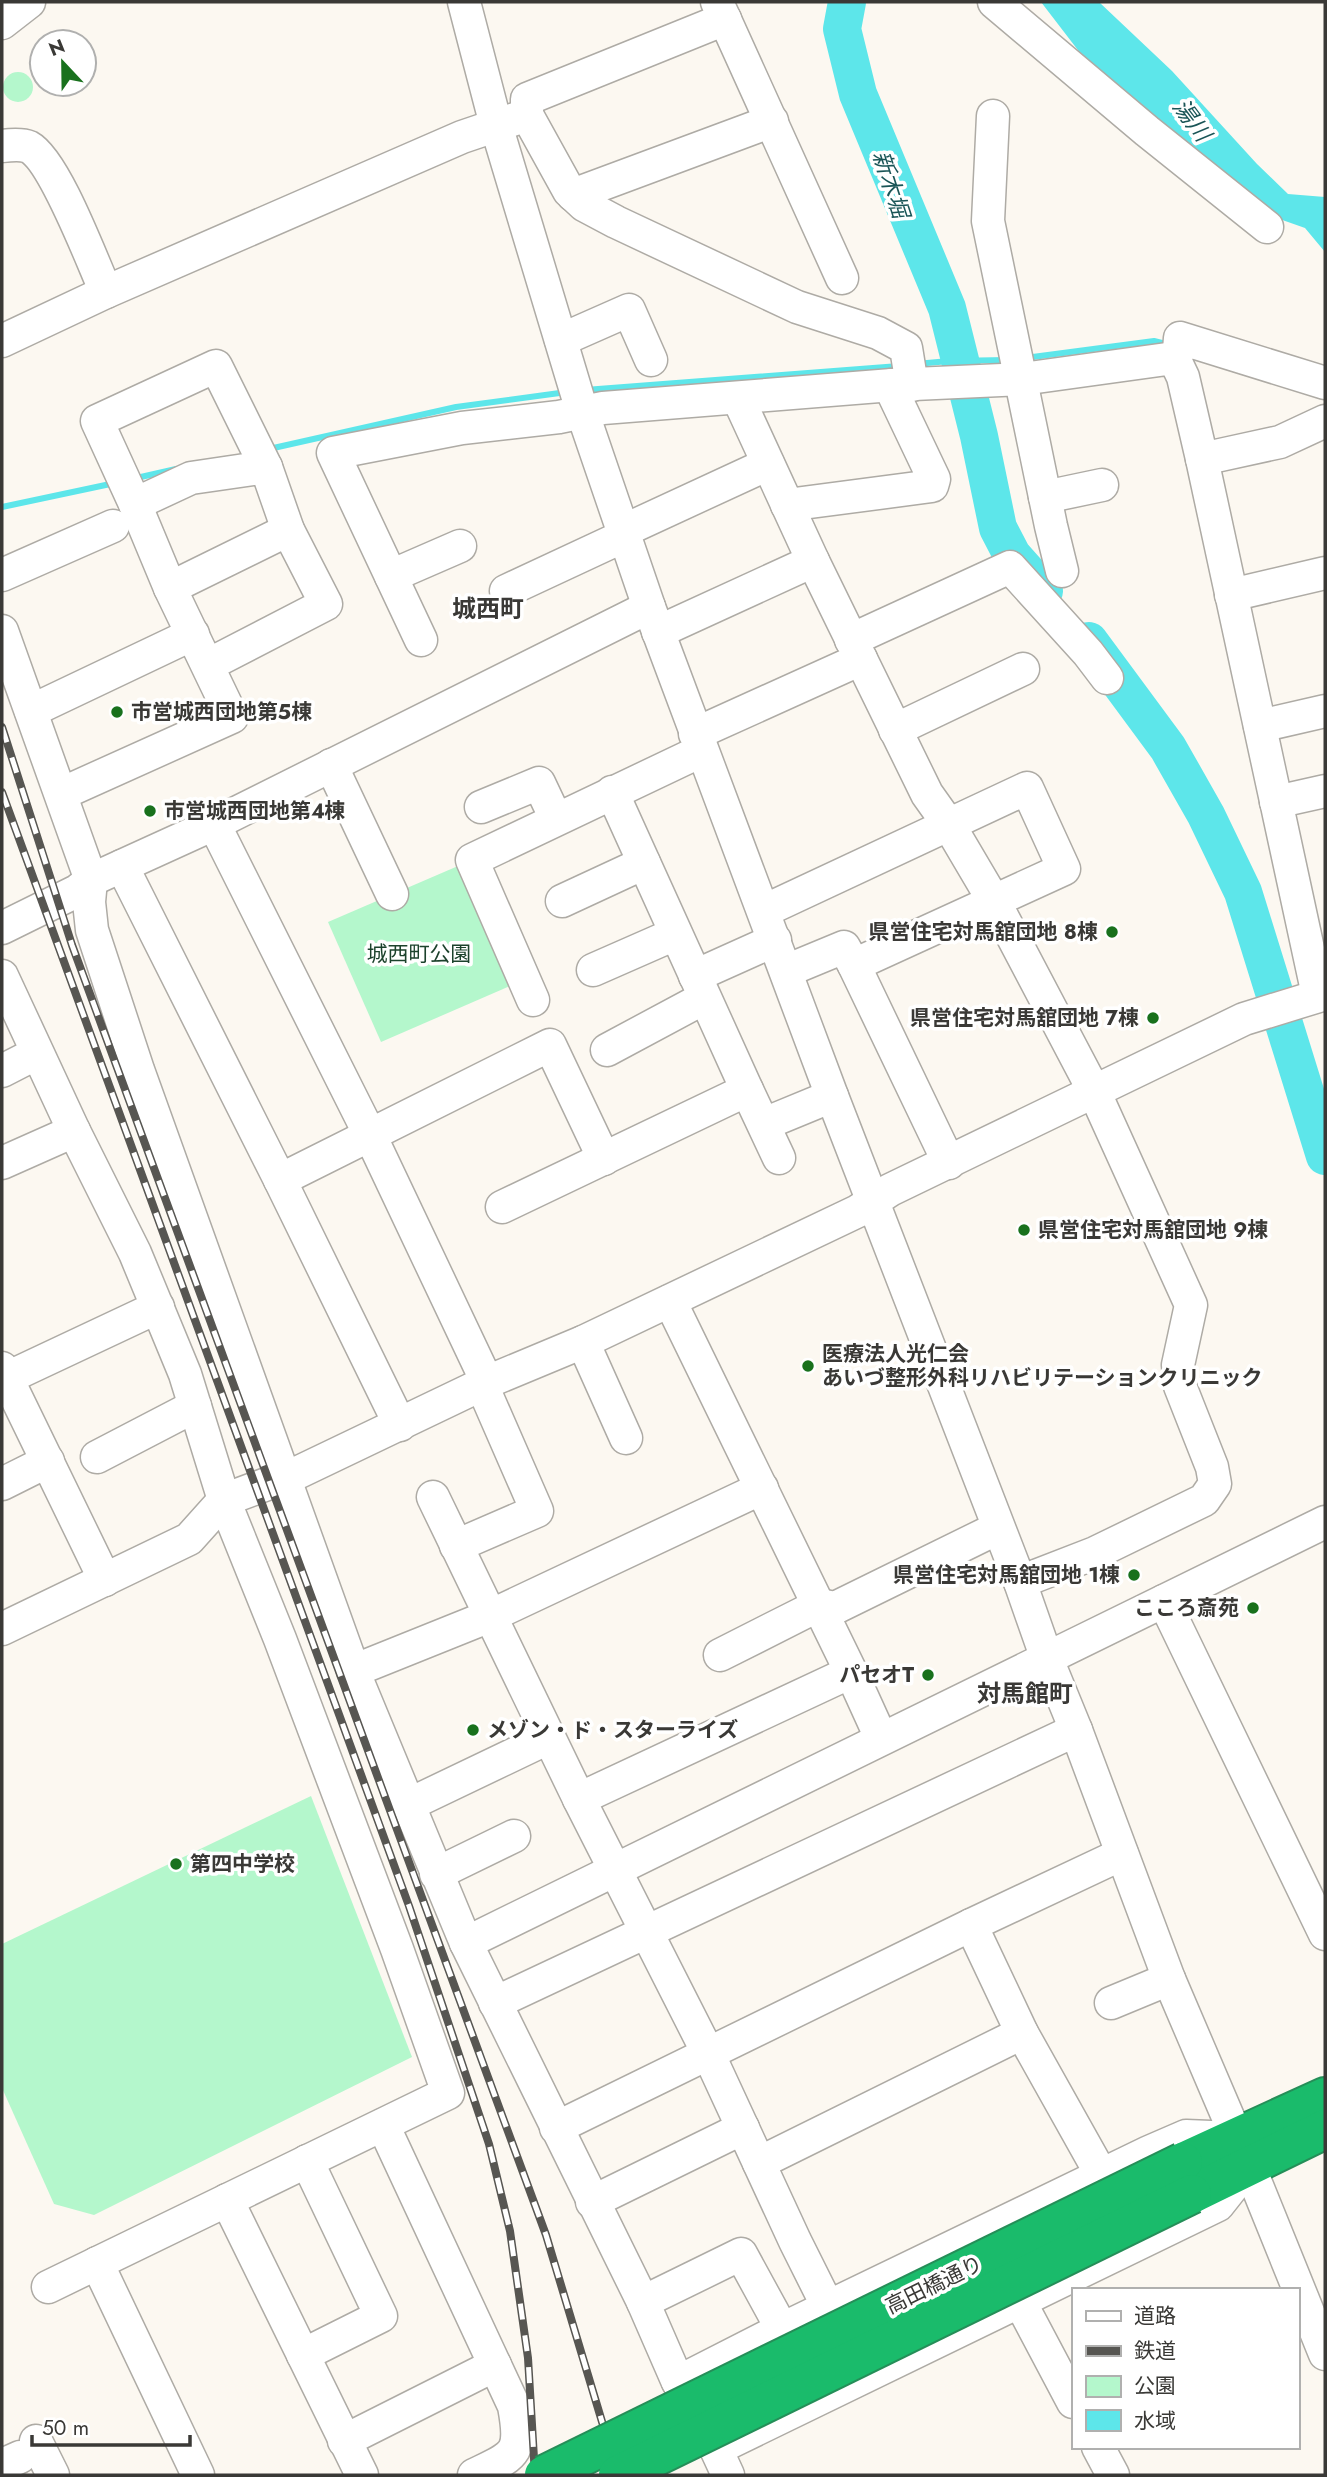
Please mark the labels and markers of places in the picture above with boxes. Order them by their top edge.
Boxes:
place label: 市営城西団地第５棟 [131,697,312,727]
marker: 市営城西団地第５棟 [109,704,125,720]
place label: 市営城西団地第４棟 [164,796,345,826]
marker: 市営城西団地第４棟 [142,803,158,819]
place label: 県営住宅対馬舘団地 8棟 [869,917,1098,947]
marker: 県営住宅対馬舘団地 8棟 [1104,924,1120,940]
place label: 県営住宅対馬舘団地 7棟 [910,1003,1139,1033]
marker: 県営住宅対馬舘団地 7棟 [1145,1010,1161,1026]
place label: 県営住宅対馬舘団地 9棟 [1038,1215,1268,1245]
marker: 県営住宅対馬舘団地 9棟 [1016,1222,1032,1238]
place label: 医療法人光仁会 あいづ整形外科リハビリテーションクリニック [822,1339,1263,1393]
marker: 医療法人光仁会 あいづ整形外科リハビリテーションクリニック [800,1358,816,1374]
place label: 県営住宅対馬舘団地 1棟 [893,1560,1120,1590]
marker: 県営住宅対馬舘団地 1棟 [1126,1567,1142,1583]
place label: こころ斎苑 [1134,1593,1239,1623]
marker: こころ斎苑 [1245,1600,1261,1616]
place label: パセオT [839,1660,914,1690]
marker: パセオT [920,1667,936,1683]
place label: メゾン・ド・スターライズ [487,1715,738,1745]
marker: メゾン・ド・スターライズ [465,1722,481,1738]
place label: 第四中学校 [190,1849,295,1879]
marker: 第四中学校 [168,1856,184,1872]

